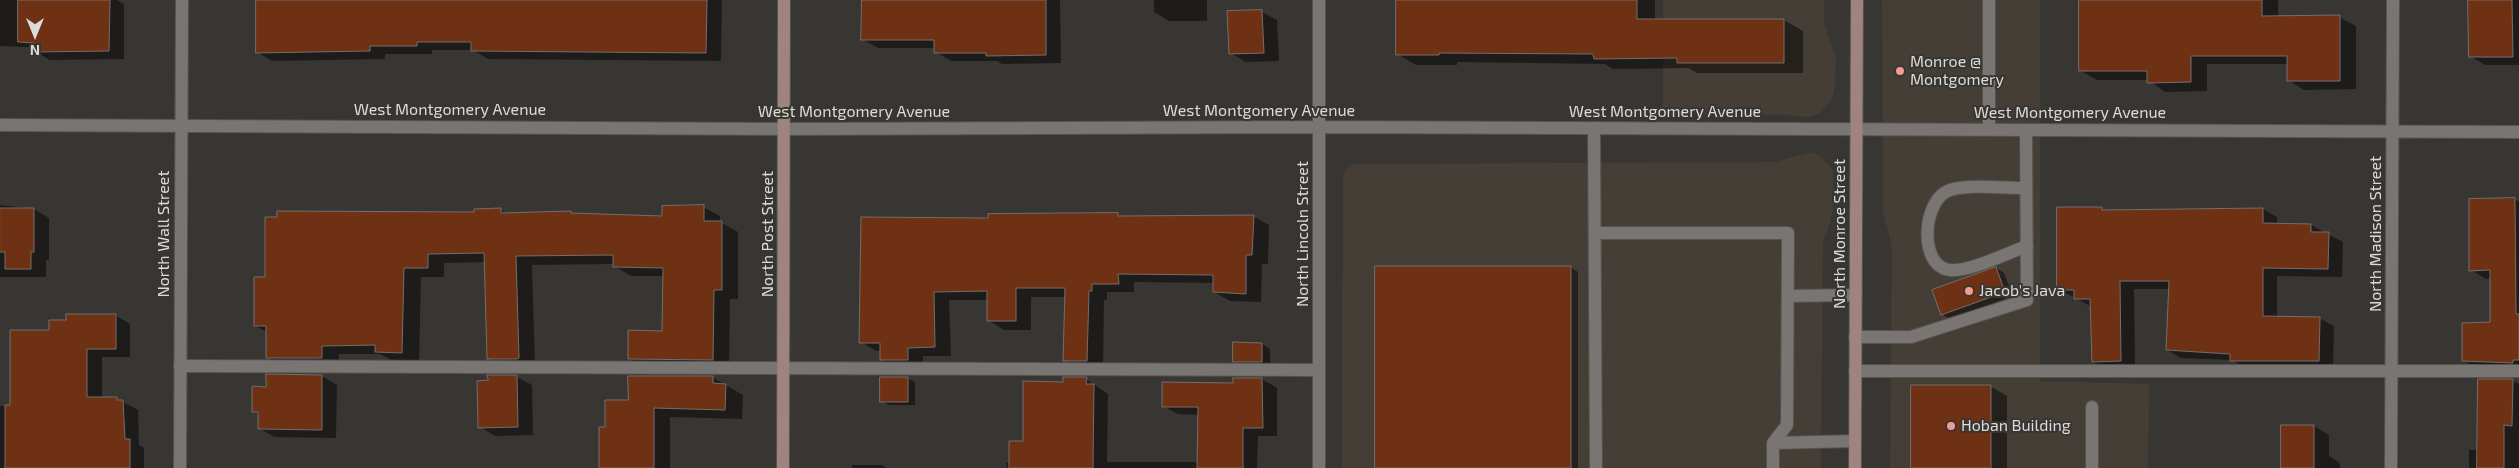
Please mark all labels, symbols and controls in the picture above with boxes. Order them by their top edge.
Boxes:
north arrow [10,10,60,60]
text: N [30,42,40,59]
place label: Monroe @ Montgomery [1910,52,2004,90]
marker: Monroe @ Montgomery [1894,65,1906,77]
street label: West Montgomery Avenue [354,100,546,120]
street label: West Montgomery Avenue [1163,101,1355,121]
street label: West Montgomery Avenue [758,102,950,122]
street label: West Montgomery Avenue [1569,102,1761,122]
street label: West Montgomery Avenue [1974,103,2166,123]
street label: North Madison Street [2366,156,2386,312]
street label: North Monroe Street [1830,159,1850,309]
street label: North Lincoln Street [1293,161,1313,307]
street label: North Wall Street [154,170,174,298]
street label: North Post Street [758,171,778,297]
place label: Jacob's Java [1979,281,2065,301]
marker: Jacob's Java [1963,285,1975,297]
place label: Hoban Building [1961,416,2071,436]
marker: Hoban Building [1945,420,1957,432]

